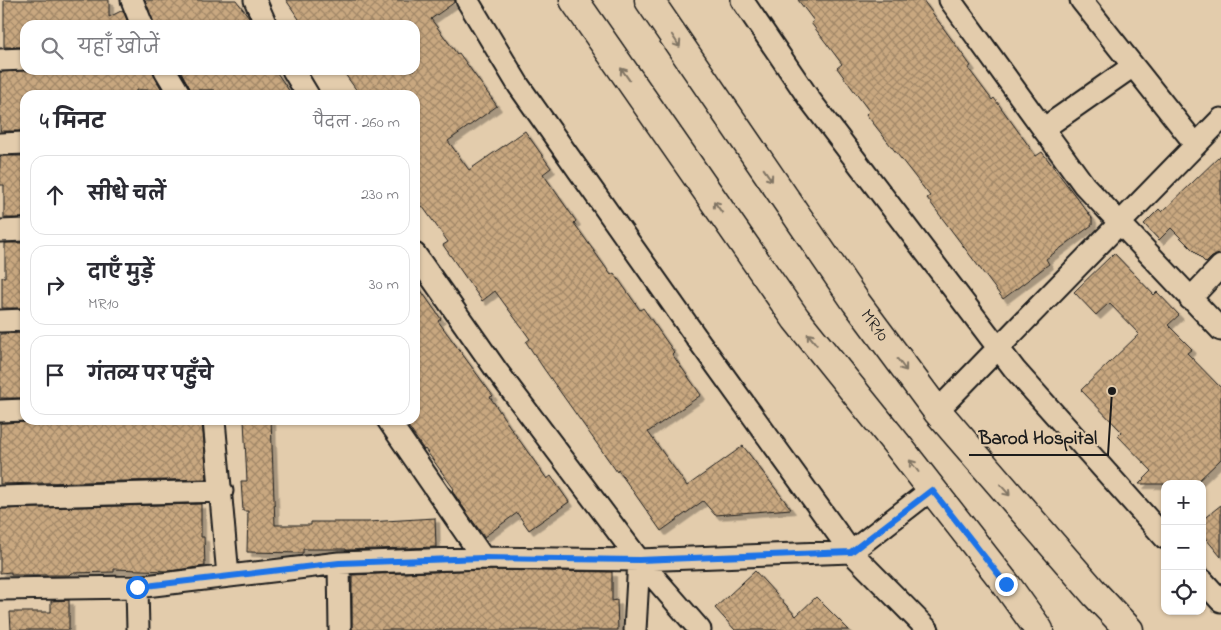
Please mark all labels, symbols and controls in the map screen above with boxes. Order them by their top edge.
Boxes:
search box [20,20,420,75]
one-way arrow [671,33,681,47]
icon: search [38,34,66,62]
text: यहाँ खोजें [78,35,160,62]
one-way arrow [620,67,630,81]
text: 4 मिनट [40,108,105,138]
text: पैदल · 260 m [313,111,400,135]
one-way arrow [763,168,773,182]
icon: ahead [41,181,69,209]
text: सीधे चलें [88,182,166,209]
text: 230 m [361,183,399,207]
one-way arrow [713,200,723,214]
text: दाएँ मुड़ें [88,260,154,287]
icon: right [41,271,69,299]
text: 30 m [369,273,399,297]
text: MR10 [88,292,119,316]
street label: MR10 [853,304,895,348]
one-way arrow [807,333,818,346]
one-way arrow [897,358,907,372]
icon: arrive [41,361,69,389]
text: गंतव्य पर पहुँचे [88,362,213,389]
callout: Barod Hospital [969,421,1108,455]
text: Barod Hospital [978,426,1097,453]
one-way arrow [909,459,919,473]
map controls [1161,480,1206,615]
button: + [1161,480,1206,525]
one-way arrow [999,483,1010,496]
button: − [1161,525,1206,570]
button: locate [1161,570,1206,615]
route end [995,573,1018,596]
route start [126,576,149,599]

